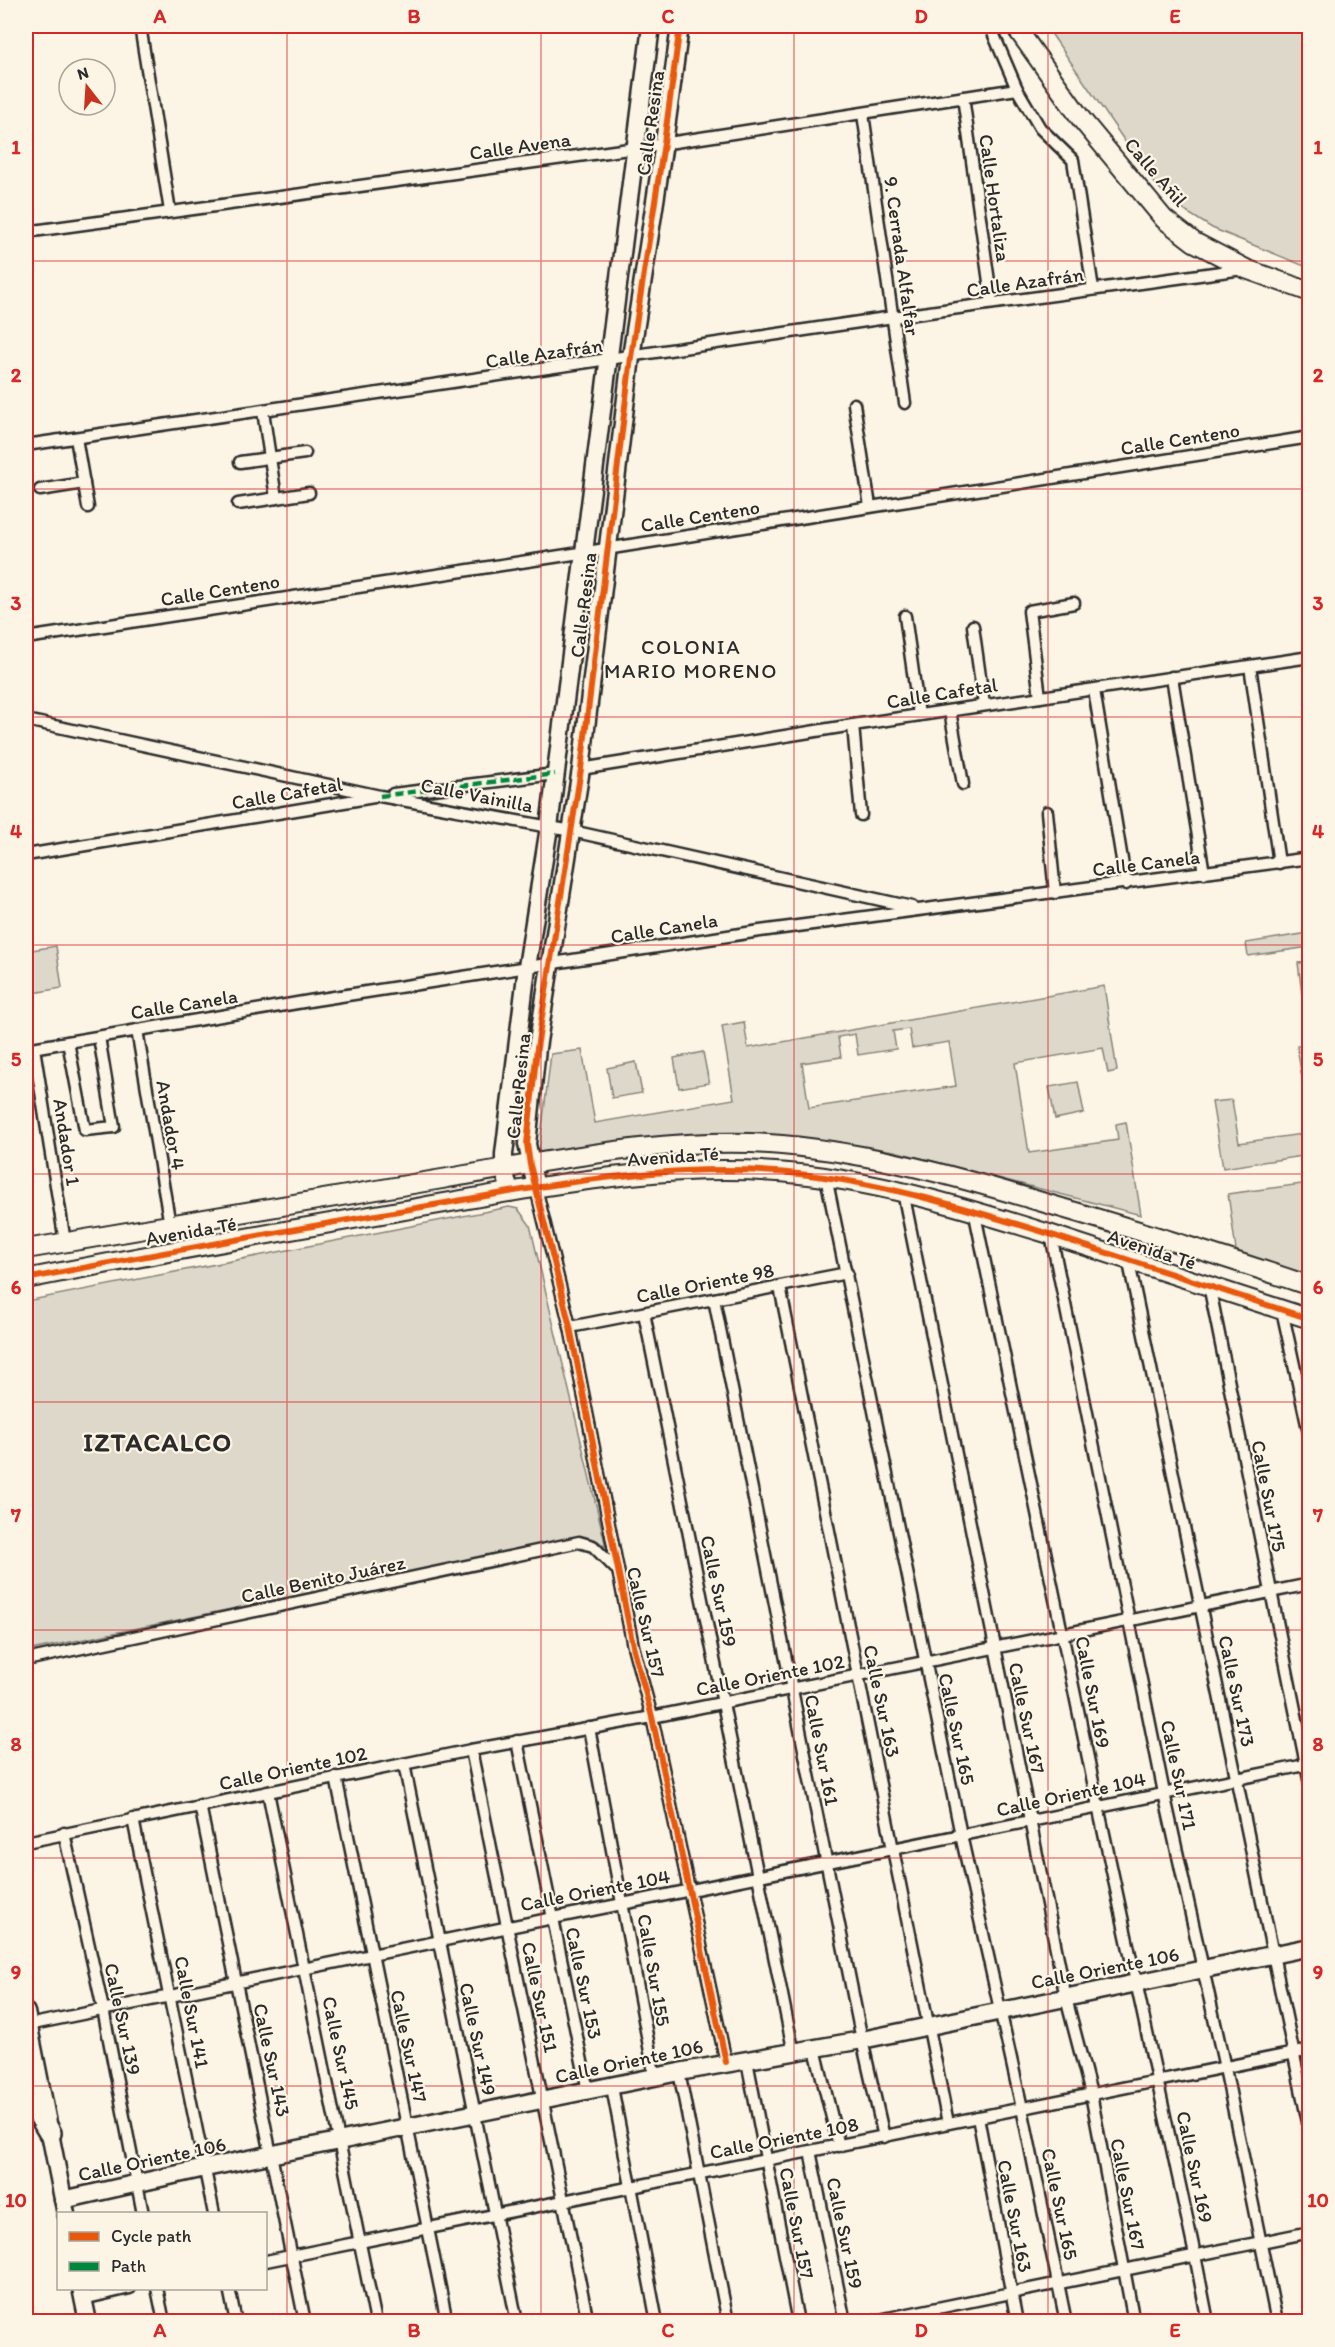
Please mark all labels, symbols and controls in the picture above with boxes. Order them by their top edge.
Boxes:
text: A [153,4,167,28]
text: B [408,4,421,28]
text: C [662,4,675,28]
text: D [914,4,928,28]
text: E [1169,4,1181,28]
north arrow [57,57,117,117]
text: N [75,62,91,84]
street label: Calle Resina [631,69,669,177]
street label: Calle Avena [468,127,573,165]
street label: Calle Hortaliza [974,132,1016,264]
street label: Calle Añil [1120,133,1193,212]
text: 1 [11,135,21,159]
text: 1 [1313,135,1323,159]
street label: 9. Cerrada Alfalfar [879,175,925,338]
street label: Calle Azafrán [965,262,1085,302]
street label: Calle Azafrán [484,333,604,373]
text: 2 [11,363,22,387]
text: 2 [1313,363,1324,387]
street label: Calle Centeno [1119,418,1241,460]
street label: Calle Centeno [639,495,761,537]
street label: Calle Resina [565,551,601,659]
street label: Calle Centeno [159,569,281,611]
text: 3 [11,591,22,615]
text: 3 [1313,591,1324,615]
district label: COLONIA MARIO MORENO [604,634,778,683]
street label: Calle Cafetal [885,672,1000,714]
street label: Calle Cafetal [230,771,345,815]
street label: Calle Vainilla [419,772,536,818]
text: 4 [10,819,22,843]
text: 4 [1312,819,1324,843]
street label: Calle Canela [1091,844,1201,882]
street label: Calle Canela [609,908,719,948]
street label: Calle Canela [129,984,239,1024]
street label: Calle Resina [501,1032,535,1140]
text: 5 [11,1047,22,1071]
text: 5 [1313,1047,1324,1071]
street label: Andador 4 [151,1078,191,1172]
street label: Andador 1 [48,1097,86,1187]
street label: Avenida Té [626,1141,720,1171]
street label: Avenida Té [144,1211,238,1251]
street label: Avenida Té [1105,1223,1199,1275]
street label: Calle Oriente 98 [634,1258,776,1308]
text: 6 [11,1275,22,1299]
text: 6 [1313,1275,1324,1299]
district label: IZTACALCO [83,1426,233,1458]
street label: Calle Sur 175 [1246,1438,1292,1554]
text: 7 [10,1503,21,1527]
text: 7 [1312,1503,1323,1527]
street label: Calle Sur 159 [695,1533,743,1649]
street label: Calle Benito Juárez [239,1550,408,1608]
street label: Calle Sur 157 [622,1564,670,1680]
street label: Calle Sur 173 [1213,1633,1261,1749]
street label: Calle Sur 169 [1070,1634,1116,1750]
street label: Calle Sur 163 [858,1643,906,1759]
street label: Calle Oriente 102 [694,1649,847,1701]
street label: Calle Sur 167 [1003,1660,1051,1776]
street label: Calle Sur 165 [933,1671,981,1787]
street label: Calle Sur 161 [799,1692,845,1808]
street label: Calle Sur 171 [1156,1718,1202,1832]
text: 8 [11,1732,22,1756]
text: 8 [1313,1732,1324,1756]
street label: Calle Oriente 102 [217,1741,370,1795]
street label: Calle Oriente 104 [994,1766,1148,1822]
street label: Calle Oriente 104 [518,1864,672,1916]
street label: Calle Sur 155 [632,1912,676,2028]
street label: Calle Sur 153 [560,1925,608,2041]
street label: Calle Sur 151 [517,1939,563,2055]
street label: Calle Oriente 106 [1029,1942,1181,1994]
street label: Calle Sur 141 [169,1954,215,2070]
text: 9 [11,1960,21,1984]
text: 9 [1313,1960,1323,1984]
street label: Calle Sur 139 [99,1961,147,2077]
street label: Calle Sur 149 [454,1980,502,2098]
street label: Calle Sur 147 [385,1987,433,2105]
street label: Calle Sur 145 [317,1994,365,2112]
street label: Calle Sur 143 [248,2001,296,2119]
street label: Calle Oriente 106 [553,2034,705,2088]
street label: Calle Sur 169 [1171,2109,1219,2225]
street label: Calle Oriente 108 [708,2112,860,2164]
street label: Calle Oriente 106 [76,2132,228,2186]
street label: Calle Sur 167 [1105,2136,1151,2252]
street label: Calle Sur 165 [1036,2146,1084,2262]
street label: Calle Sur 163 [992,2158,1038,2274]
street label: Calle Sur 157 [774,2165,820,2281]
street label: Calle Sur 159 [821,2175,869,2291]
text: 10 [5,2188,27,2212]
text: 10 [1307,2188,1329,2212]
legend [57,2212,267,2290]
text: Cycle path [111,2225,192,2247]
text: Path [111,2255,146,2277]
text: A [153,2318,167,2342]
text: B [408,2318,421,2342]
text: C [662,2318,675,2342]
text: D [914,2318,928,2342]
text: E [1169,2318,1181,2342]

